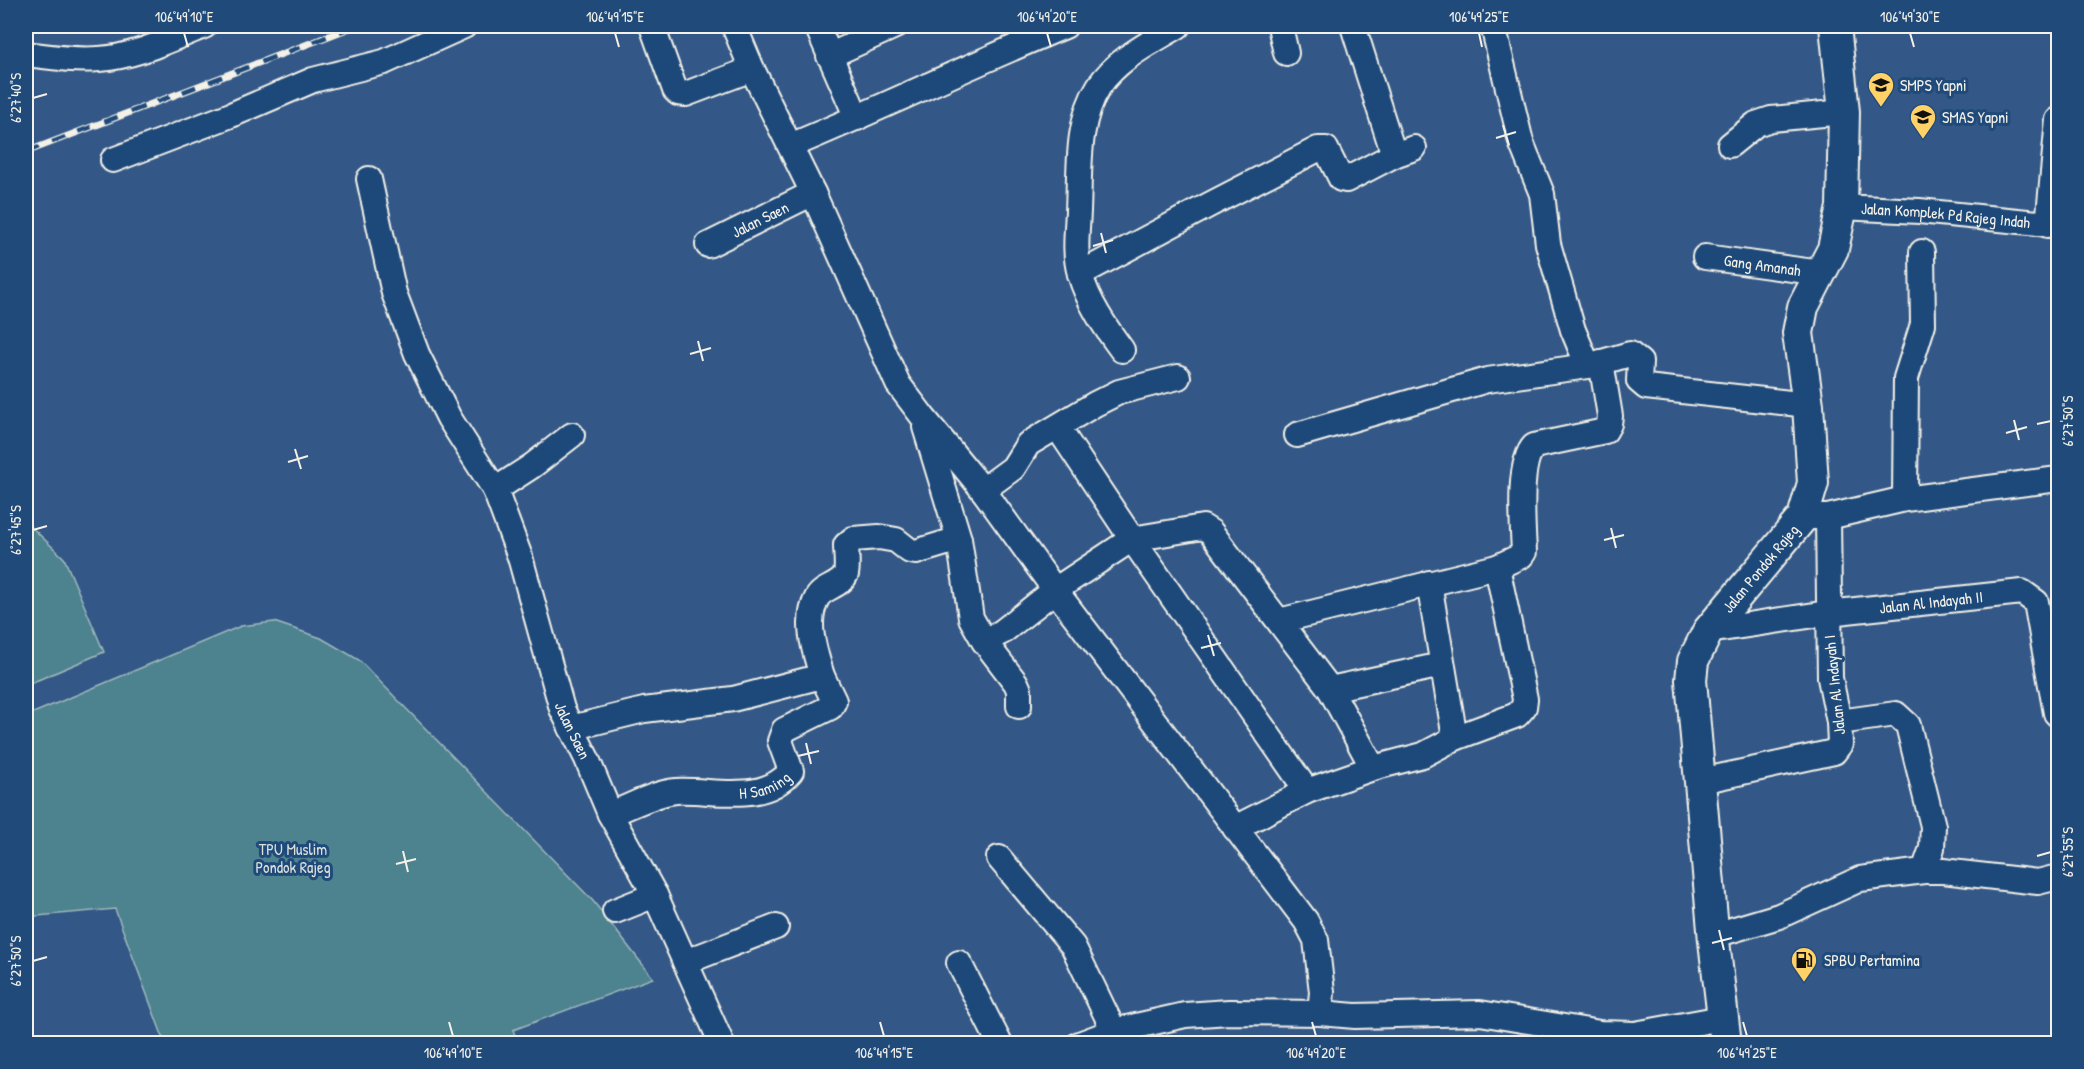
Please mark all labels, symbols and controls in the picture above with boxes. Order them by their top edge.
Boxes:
text: 106°49'10"E [155,6,214,27]
text: 106°49'15"E [586,6,644,27]
text: 106°49'20"E [1017,6,1077,27]
text: 106°49'25"E [1449,6,1509,27]
text: 106°49'30"E [1880,6,1940,27]
school or university icon: SMPS Yapni [1866,70,1896,108]
text: 6°27'40"S [5,73,26,123]
place label: SMPS Yapni [1900,74,1967,96]
school or university icon: SMAS Yapni [1908,102,1938,140]
place label: SMAS Yapni [1942,106,2009,128]
street label: Jalan Saen [728,196,792,243]
street label: Jalan Komplek Pd Rajeg Indah [1861,197,2032,233]
street label: Gang Amanah [1723,249,1802,281]
text: 6°27'50"S [2057,395,2078,446]
text: 6°27'45"S [5,505,26,555]
street label: Jalan Pondok Rajeg [1717,519,1804,617]
street label: Jalan Al Indayah II [1878,585,1984,618]
street label: Jalan Al Indayah I [1818,634,1850,736]
street label: Jalan Saen [550,700,596,763]
street label: H Saming [738,766,795,804]
text: 6°27'55"S [2057,827,2078,877]
park label: TPU Muslim Pondok Rajeg [255,838,331,878]
text: 6°27'50"S [5,935,26,986]
fuel station icon: SPBU Pertamina [1789,945,1819,983]
place label: SPBU Pertamina [1824,949,1920,971]
text: 106°49'10"E [424,1042,483,1063]
text: 106°49'15"E [855,1042,913,1063]
text: 106°49'20"E [1286,1042,1346,1063]
text: 106°49'25"E [1717,1042,1777,1063]

